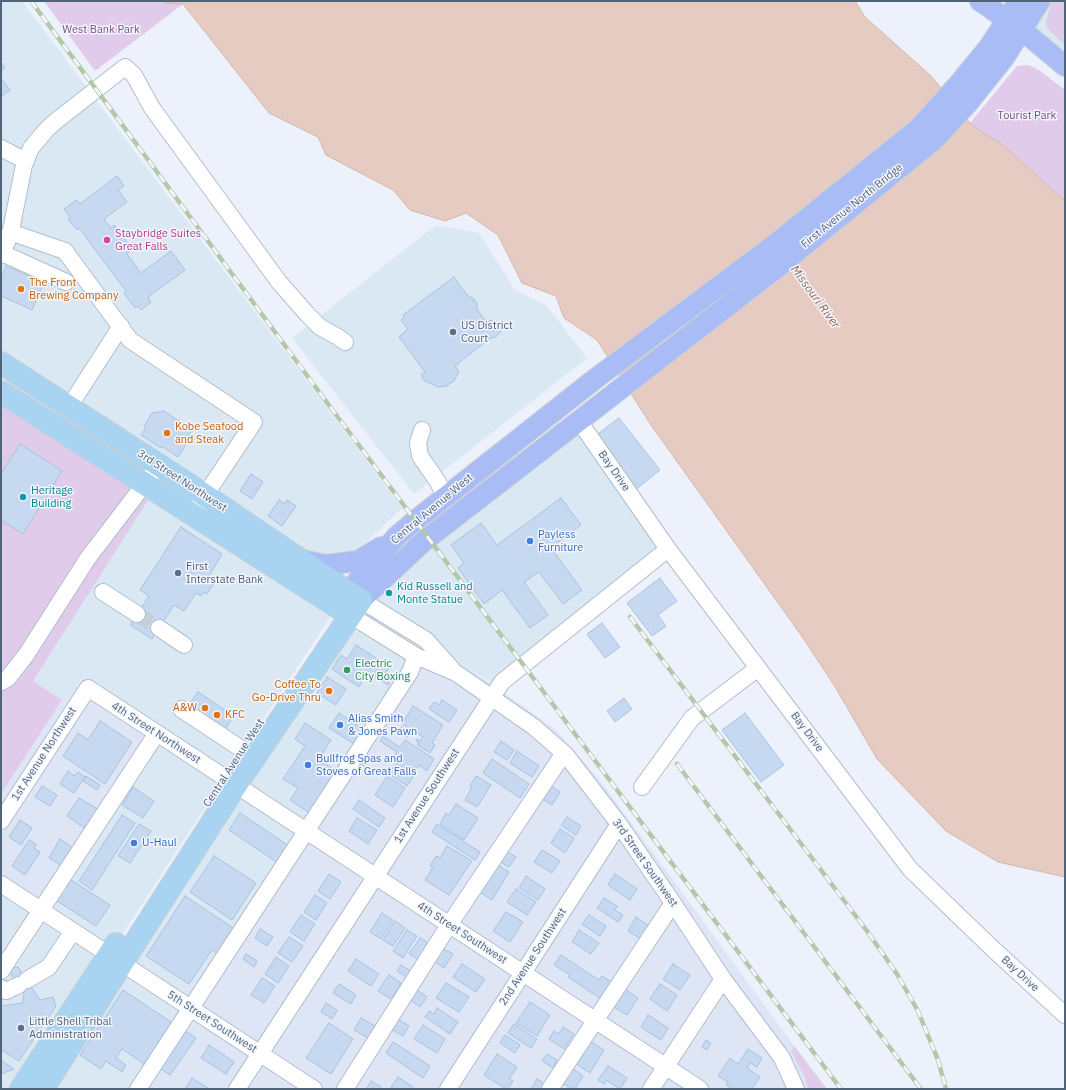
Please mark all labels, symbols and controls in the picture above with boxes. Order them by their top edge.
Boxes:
park label: West Bank Park [62,23,140,37]
park label: Tourist Park [998,109,1056,123]
street label: First Avenue North Bridge [799,161,905,251]
place label: Staybridge Suites Great Falls [115,227,201,253]
marker: Staybridge Suites Great Falls [102,235,112,245]
water label: Missouri River [787,263,843,331]
place label: The Front Brewing Company [29,276,118,302]
marker: The Front Brewing Company [16,284,26,294]
place label: US District Court [461,319,513,345]
marker: US District Court [448,327,458,337]
place label: Kobe Seafood and Steak [175,420,243,446]
marker: Kobe Seafood and Steak [162,428,172,438]
street label: 3rd Street Northwest [135,447,229,515]
street label: Bay Drive [595,448,633,494]
street label: Central Avenue West [388,471,476,547]
place label: Heritage Building [31,484,73,510]
marker: Heritage Building [18,492,28,502]
place label: Payless Furniture [538,528,583,554]
marker: Payless Furniture [525,536,535,546]
place label: First Interstate Bank [186,560,263,586]
marker: First Interstate Bank [173,568,183,578]
place label: Kid Russell and Monte Statue [397,580,473,606]
marker: Kid Russell and Monte Statue [384,588,394,598]
place label: Electric City Boxing [355,657,410,683]
marker: Electric City Boxing [342,665,352,675]
place label: Coffee To Go-Drive Thru [252,678,321,704]
marker: Coffee To Go-Drive Thru [324,686,334,696]
street label: 4th Street Northwest [109,699,203,767]
place label: A&W [173,701,197,715]
marker: A&W [200,703,210,713]
street label: 1st Avenue Northwest [9,705,79,803]
place label: KFC [225,708,245,722]
street label: Bay Drive [788,709,826,755]
marker: KFC [212,710,222,720]
place label: Alias Smith & Jones Pawn [348,712,417,738]
street label: Central Avenue West [201,716,267,810]
marker: Alias Smith & Jones Pawn [335,720,345,730]
street label: 1st Avenue Southwest [391,746,463,846]
place label: Bullfrog Spas and Stoves of Great Falls [316,752,417,778]
marker: Bullfrog Spas and Stoves of Great Falls [303,760,313,770]
street label: 3rd Street Southwest [610,816,680,910]
place label: U-Haul [142,836,177,850]
marker: U-Haul [129,838,139,848]
street label: 4th Street Southwest [415,899,509,967]
street label: 2nd Avenue Southwest [497,906,569,1008]
street label: Bay Drive [998,953,1042,995]
street label: 5th Street Southwest [165,988,259,1056]
place label: Little Shell Tribal Administration [29,1015,112,1041]
marker: Little Shell Tribal Administration [16,1023,26,1033]

